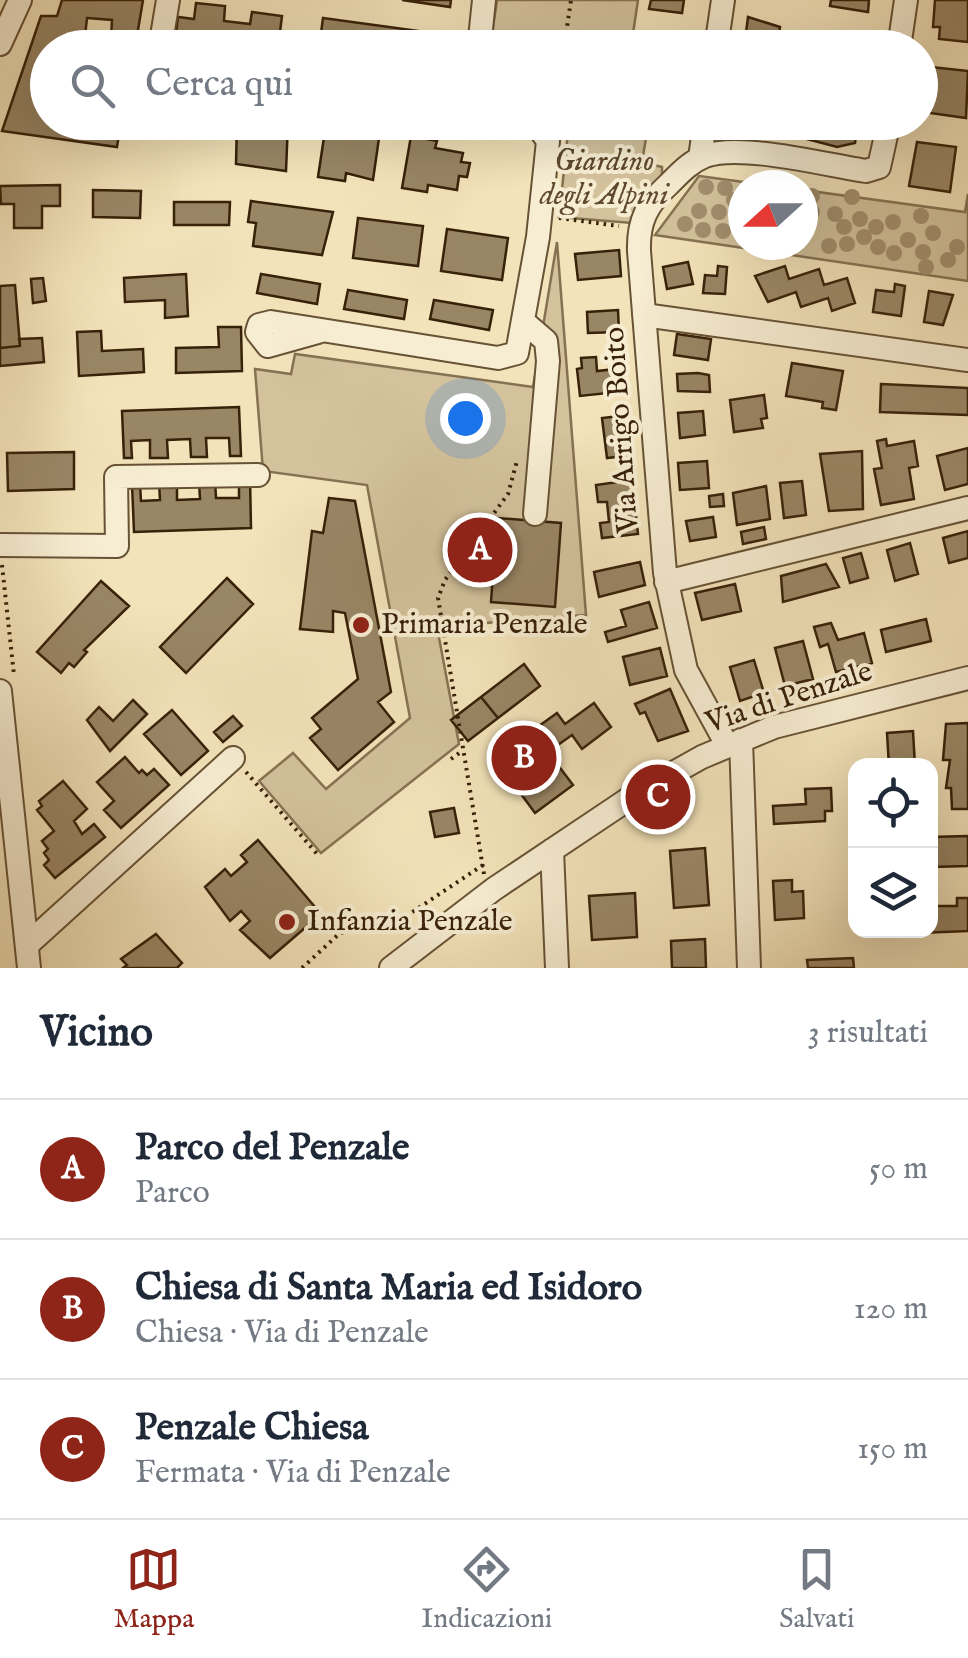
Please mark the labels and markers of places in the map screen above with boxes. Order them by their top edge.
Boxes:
pin: A [448,512,512,588]
place label: Primaria Penzale [381,606,587,644]
marker: Primaria Penzale [350,614,372,636]
pin: B [492,720,556,796]
pin: C [626,760,690,834]
place label: Infanzia Penzale [307,903,513,941]
marker: Infanzia Penzale [276,911,298,933]

